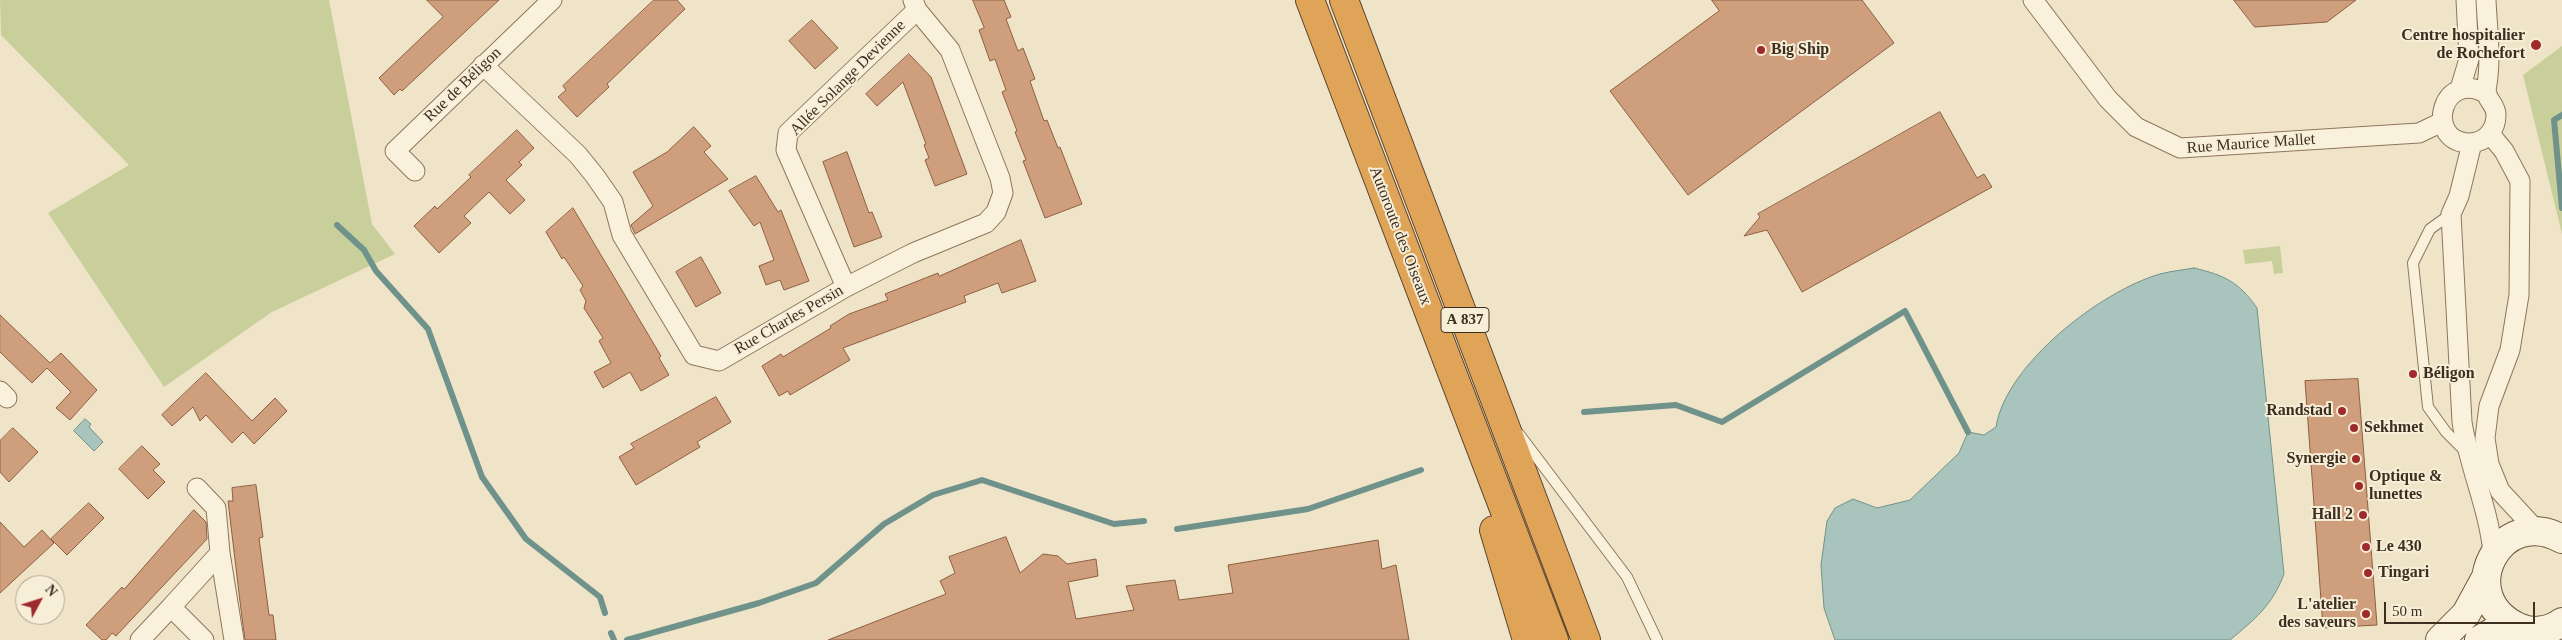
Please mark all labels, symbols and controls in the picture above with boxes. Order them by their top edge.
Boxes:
street label: Allée Solange Devienne [786,16,910,140]
place label: Centre hospitalier de Rochefort [2401,26,2525,64]
marker: Centre hospitalier de Rochefort [2529,38,2543,52]
place label: Big Ship [1771,40,1829,60]
street label: Rue de Béligon [421,44,505,126]
marker: Big Ship [1755,44,1767,56]
street label: Rue Maurice Mallet [2186,130,2316,158]
street label: Autoroute des Oiseaux [1365,164,1435,308]
street label: Rue Charles Persin [731,281,847,359]
road number: A 837 [1441,308,1489,332]
place label: Béligon [2423,364,2475,384]
marker: Béligon [2407,368,2419,380]
place label: Randstad [2266,401,2332,421]
marker: Randstad [2336,405,2348,417]
place label: Sekhmet [2364,418,2424,438]
marker: Sekhmet [2348,422,2360,434]
place label: Synergie [2286,449,2346,469]
marker: Synergie [2350,453,2362,465]
place label: Optique & lunettes [2369,467,2442,505]
marker: Optique & lunettes [2353,480,2365,492]
place label: Hall 2 [2312,505,2353,525]
marker: Hall 2 [2357,509,2369,521]
place label: Le 430 [2376,537,2422,557]
marker: Le 430 [2360,541,2372,553]
place label: Tingari [2378,563,2429,583]
marker: Tingari [2362,567,2374,579]
north arrow [15,575,65,625]
text: N [42,582,60,599]
scale bar [2387,592,2538,624]
place label: L'atelier des saveurs [2278,595,2356,633]
text: 50 m [2392,603,2422,619]
marker: L'atelier des saveurs [2360,608,2372,620]

